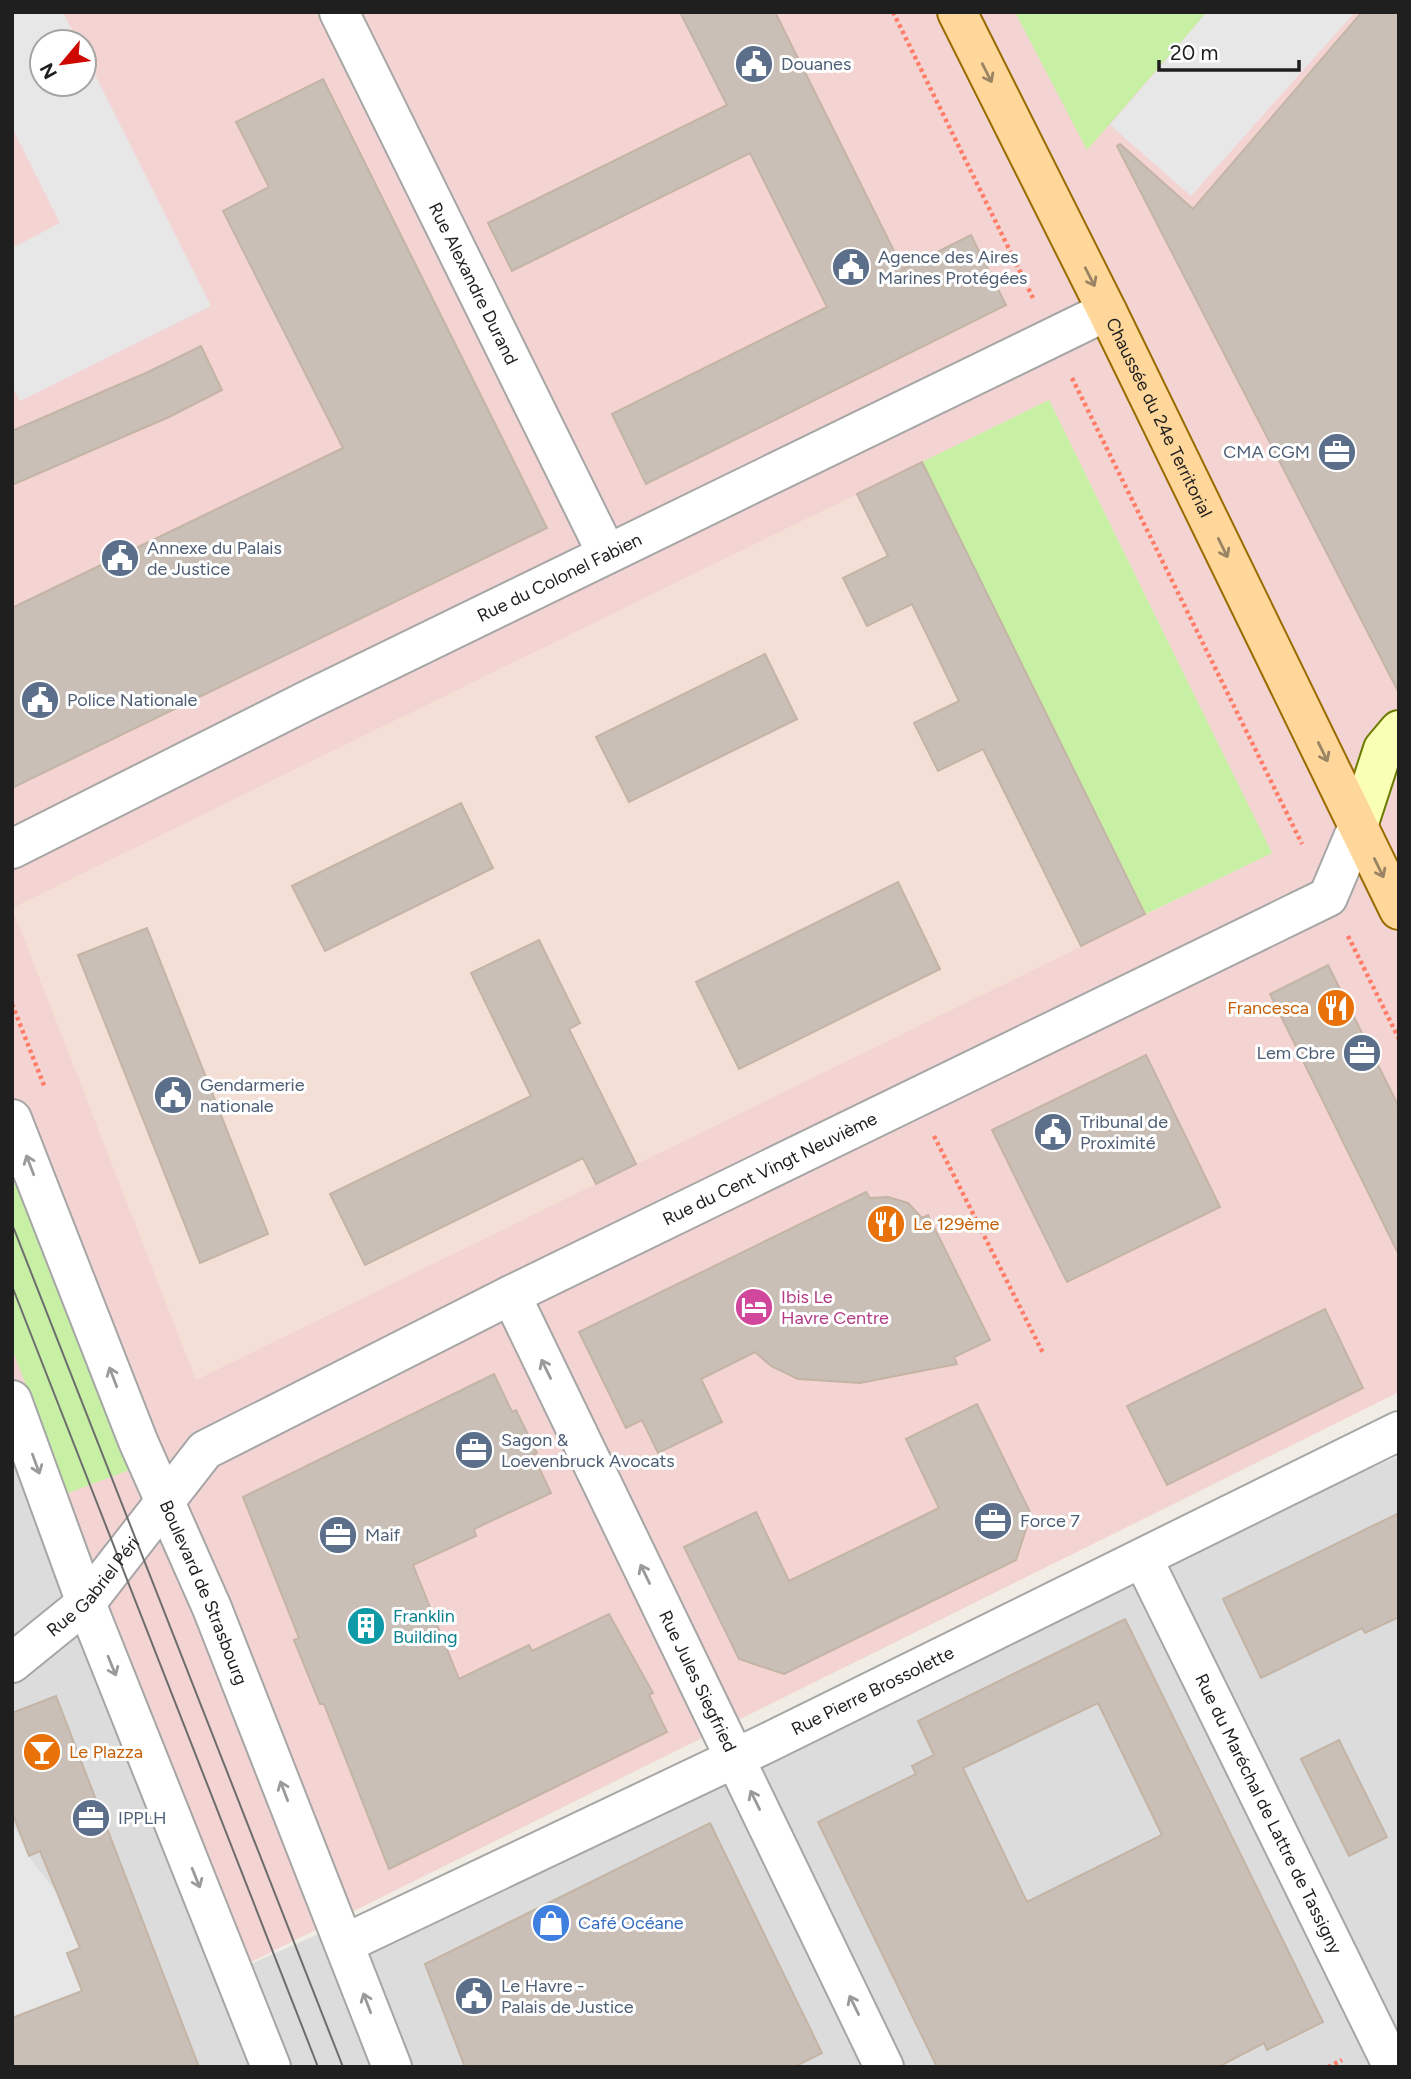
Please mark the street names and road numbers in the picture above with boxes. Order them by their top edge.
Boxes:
street label: Rue Alexandre Durand [424,199,523,368]
street label: Chaussée du 24e Territorial [1101,314,1217,521]
street label: Rue du Colonel Fabien [474,528,645,627]
street label: Rue du Cent Vingt Neuvième [659,1107,881,1230]
street label: Boulevard de Strasbourg [155,1497,252,1688]
street label: Rue Gabriel Péri [42,1533,144,1641]
street label: Rue Jules Siegfried [654,1607,741,1756]
street label: Rue Pierre Brossolette [788,1641,958,1740]
street label: Rue du Maréchal de Lattre de Tassigny [1190,1670,1347,1958]

